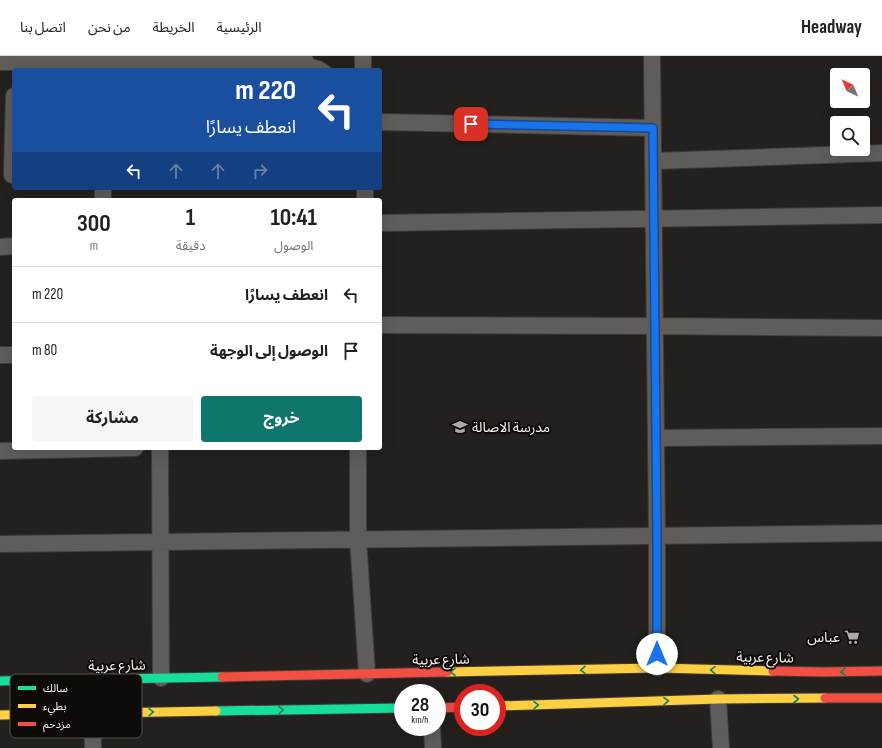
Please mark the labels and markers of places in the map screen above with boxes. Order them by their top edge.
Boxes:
pin [454,107,488,141]
school or university icon: مدرسة الاصالة [451,418,469,436]
place label: مدرسة الاصالة [472,419,550,436]
supermarket icon: عباس [843,628,861,646]
place label: عباس [807,629,840,646]

